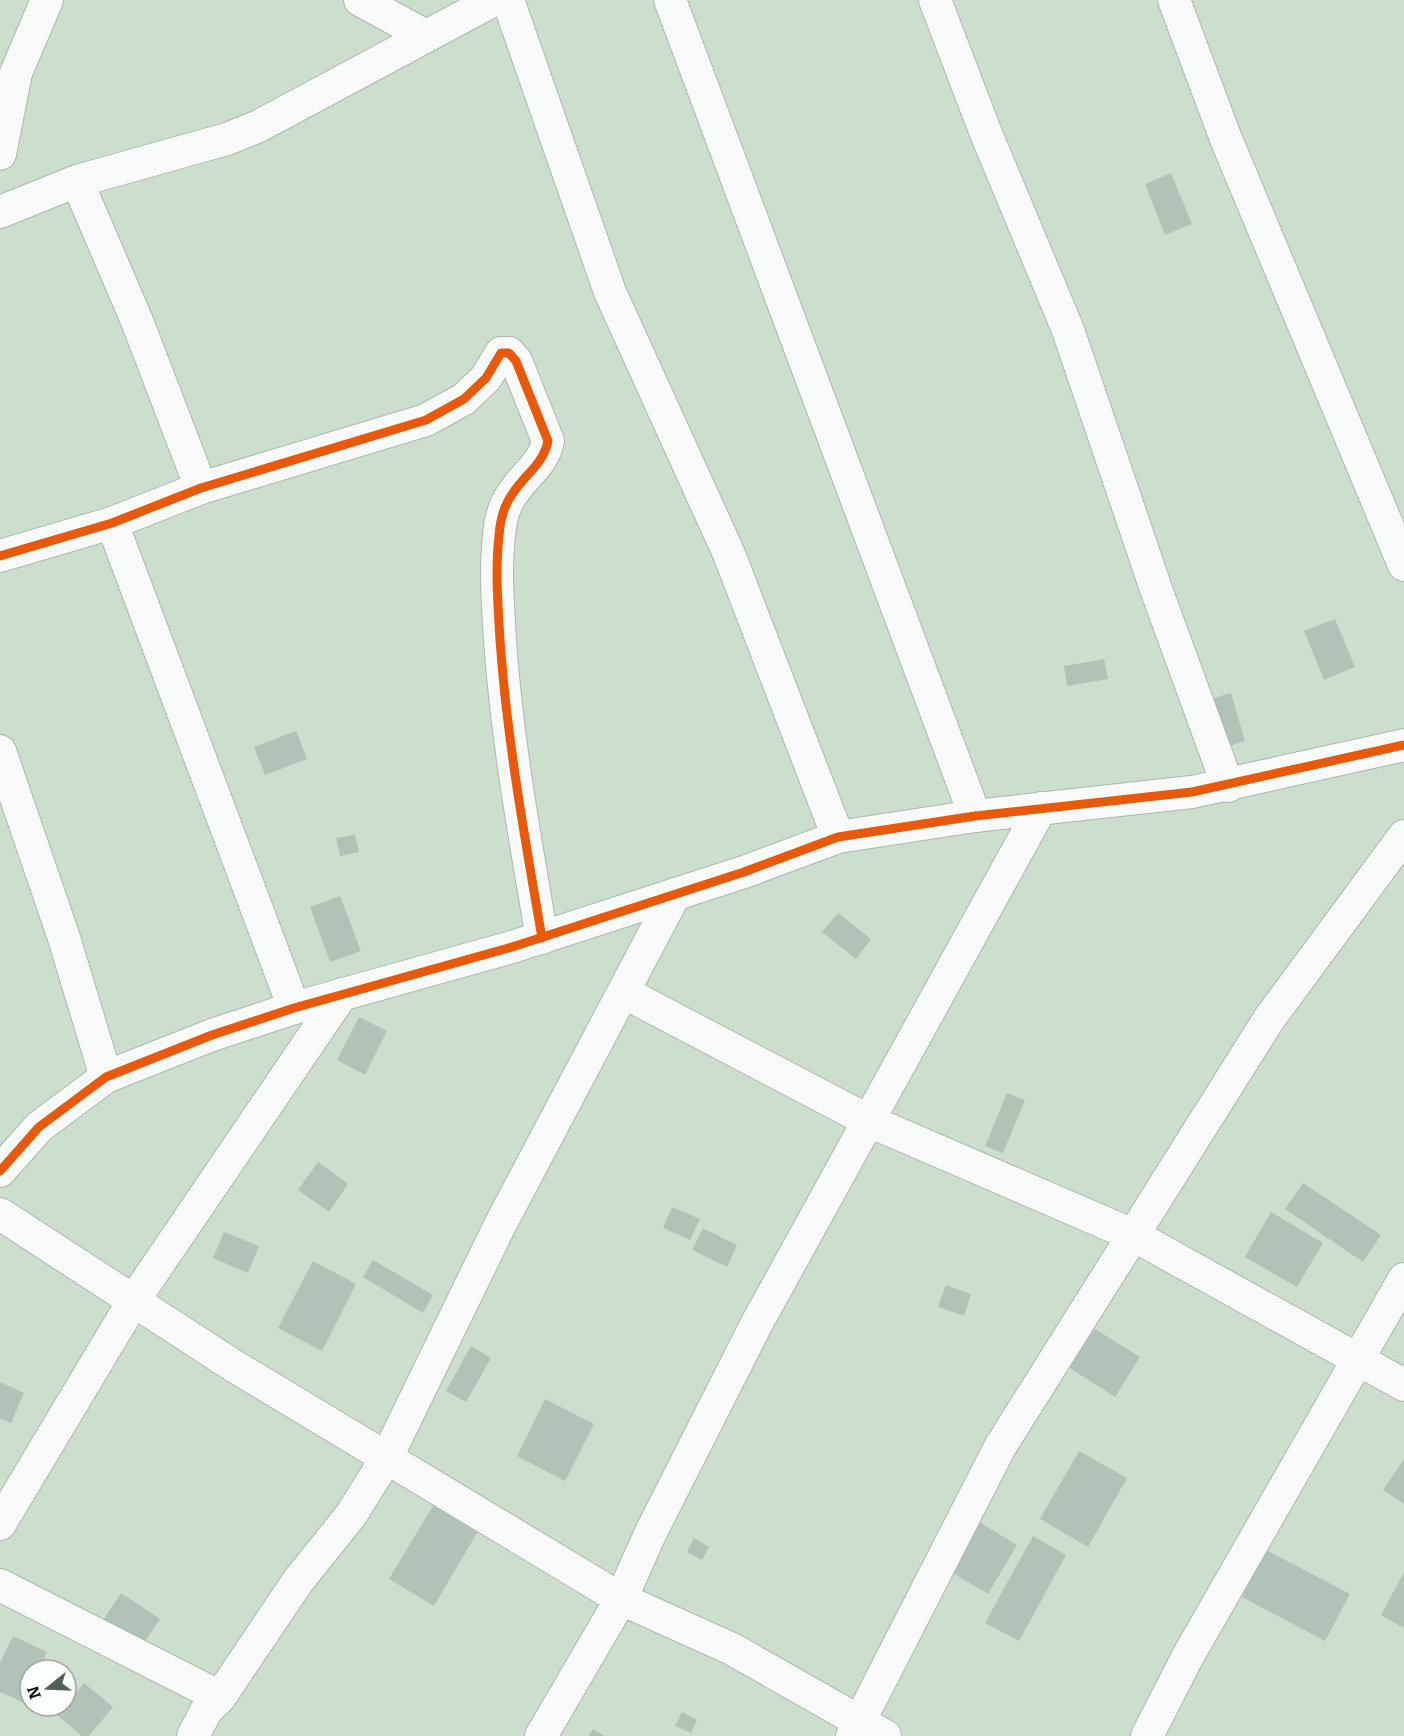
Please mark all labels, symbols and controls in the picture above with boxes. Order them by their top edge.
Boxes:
north arrow [18,1658,78,1718]
text: N [23,1684,45,1701]

